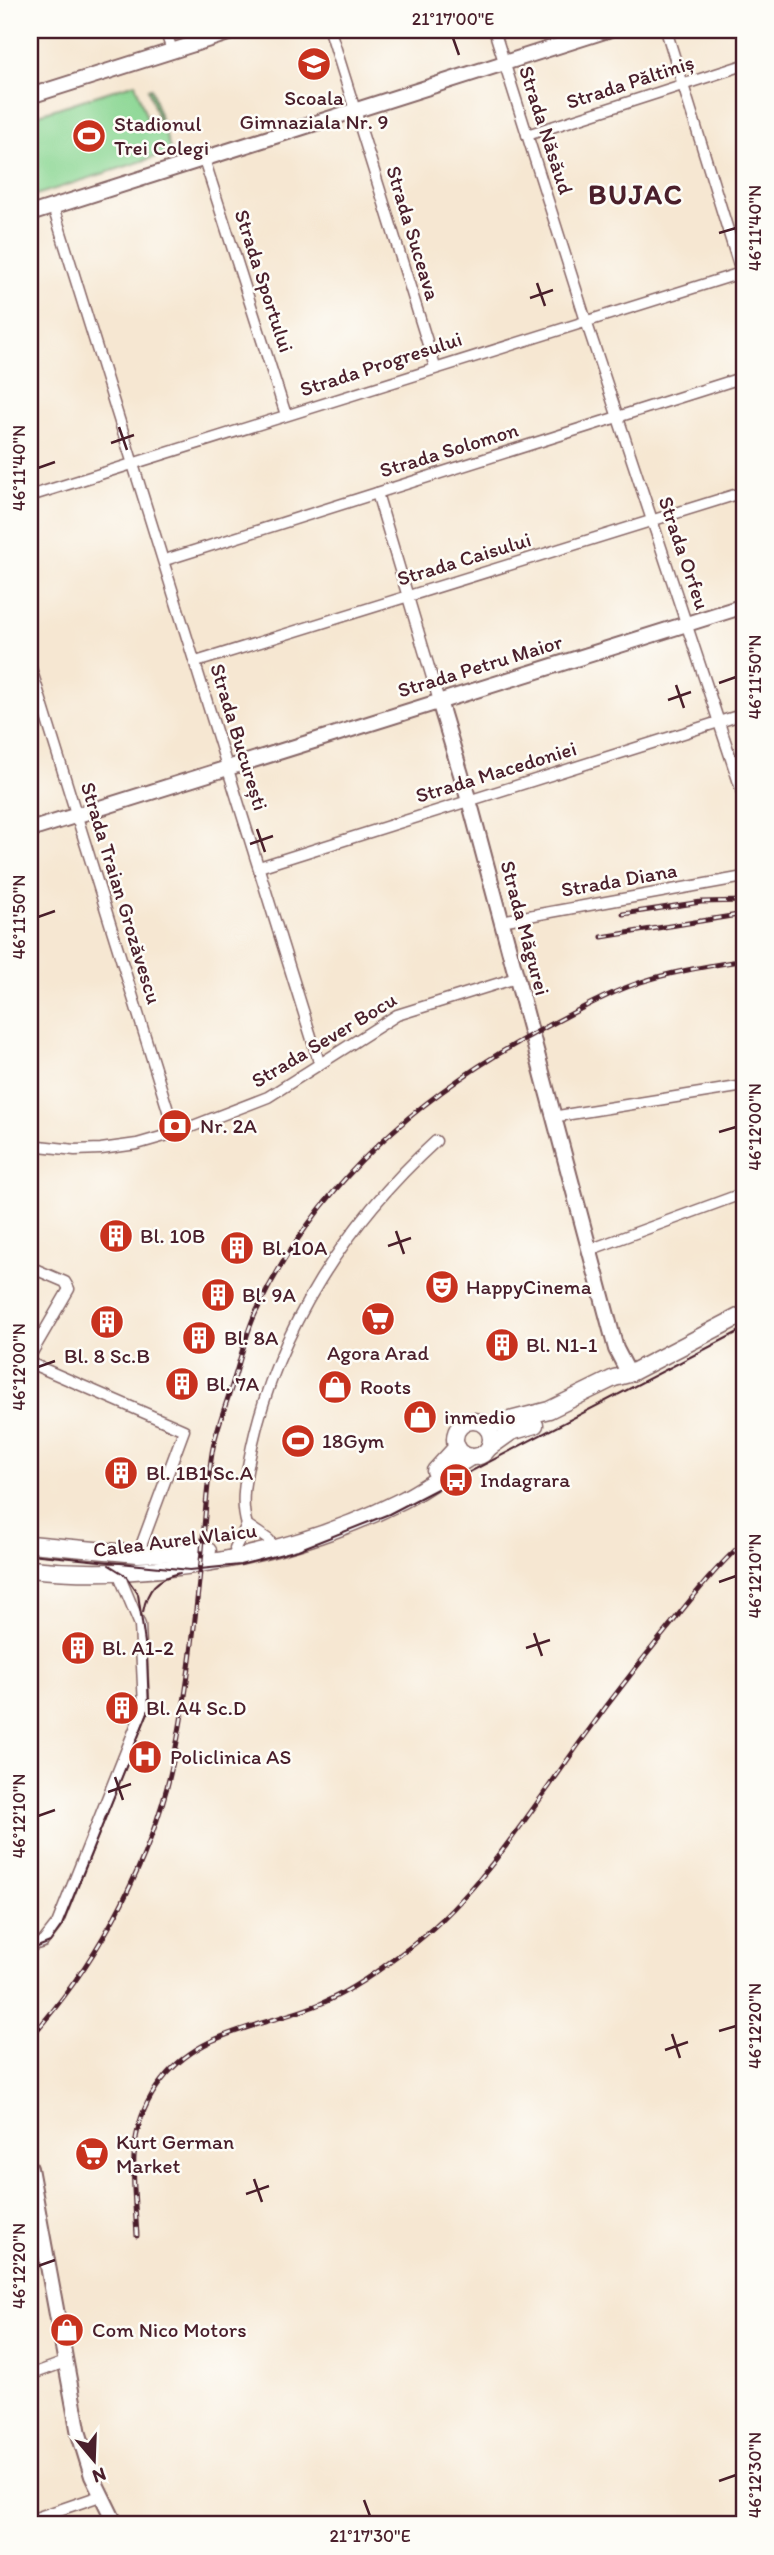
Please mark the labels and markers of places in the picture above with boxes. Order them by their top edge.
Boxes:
school or university icon: Scoala Gimnaziala Nr. 9 [295,45,333,83]
place label: Scoala Gimnaziala Nr. 9 [239,85,389,134]
place label: Stadionul Trei Colegi [114,111,209,160]
sports icon: Stadionul Trei Colegi [70,117,108,155]
bank icon: Nr. 2A [156,1107,194,1145]
place label: Nr. 2A [200,1113,257,1138]
building icon: Bl. 10B [97,1217,135,1255]
place label: Bl. 10B [140,1223,205,1248]
building icon: Bl. 10A [218,1229,256,1267]
place label: Bl. 10A [262,1235,328,1260]
theatre icon: HappyCinema [423,1268,461,1306]
place label: HappyCinema [466,1274,592,1299]
building icon: Bl. 9A [199,1276,237,1314]
place label: Bl. 9A [242,1282,296,1307]
supermarket icon: Agora Arad [359,1300,397,1338]
building icon: Bl. 8 Sc.B [88,1303,126,1341]
building icon: Bl. 8A [180,1319,218,1357]
place label: Bl. 8A [224,1325,279,1350]
building icon: Bl. N1-1 [483,1326,521,1364]
place label: Bl. N1-1 [526,1332,598,1357]
place label: Agora Arad [327,1340,430,1365]
place label: Bl. 8 Sc.B [64,1343,150,1368]
building icon: Bl. 7A [163,1365,201,1403]
shop icon: Roots [316,1368,354,1406]
place label: Bl. 7A [206,1371,260,1396]
place label: Roots [360,1374,411,1399]
shop icon: inmedio [401,1398,439,1436]
place label: inmedio [444,1404,516,1429]
sports icon: 18Gym [279,1422,317,1460]
place label: 18Gym [322,1428,385,1453]
building icon: Bl. 1B1 Sc.A [102,1454,140,1492]
place label: Bl. 1B1 Sc.A [146,1460,254,1485]
bus stop icon: Indagrara [437,1461,475,1499]
place label: Indagrara [480,1467,570,1492]
building icon: Bl. A1-2 [59,1629,97,1667]
place label: Bl. A1-2 [102,1635,174,1660]
building icon: Bl. A4 Sc.D [103,1689,141,1727]
place label: Bl. A4 Sc.D [146,1695,246,1720]
hospital icon: Policlinica AS [126,1738,164,1776]
place label: Policlinica AS [170,1744,291,1769]
place label: Kurt German Market [116,2129,234,2178]
supermarket icon: Kurt German Market [73,2135,111,2173]
shop icon: Com Nico Motors [48,2311,86,2349]
place label: Com Nico Motors [92,2317,247,2342]

